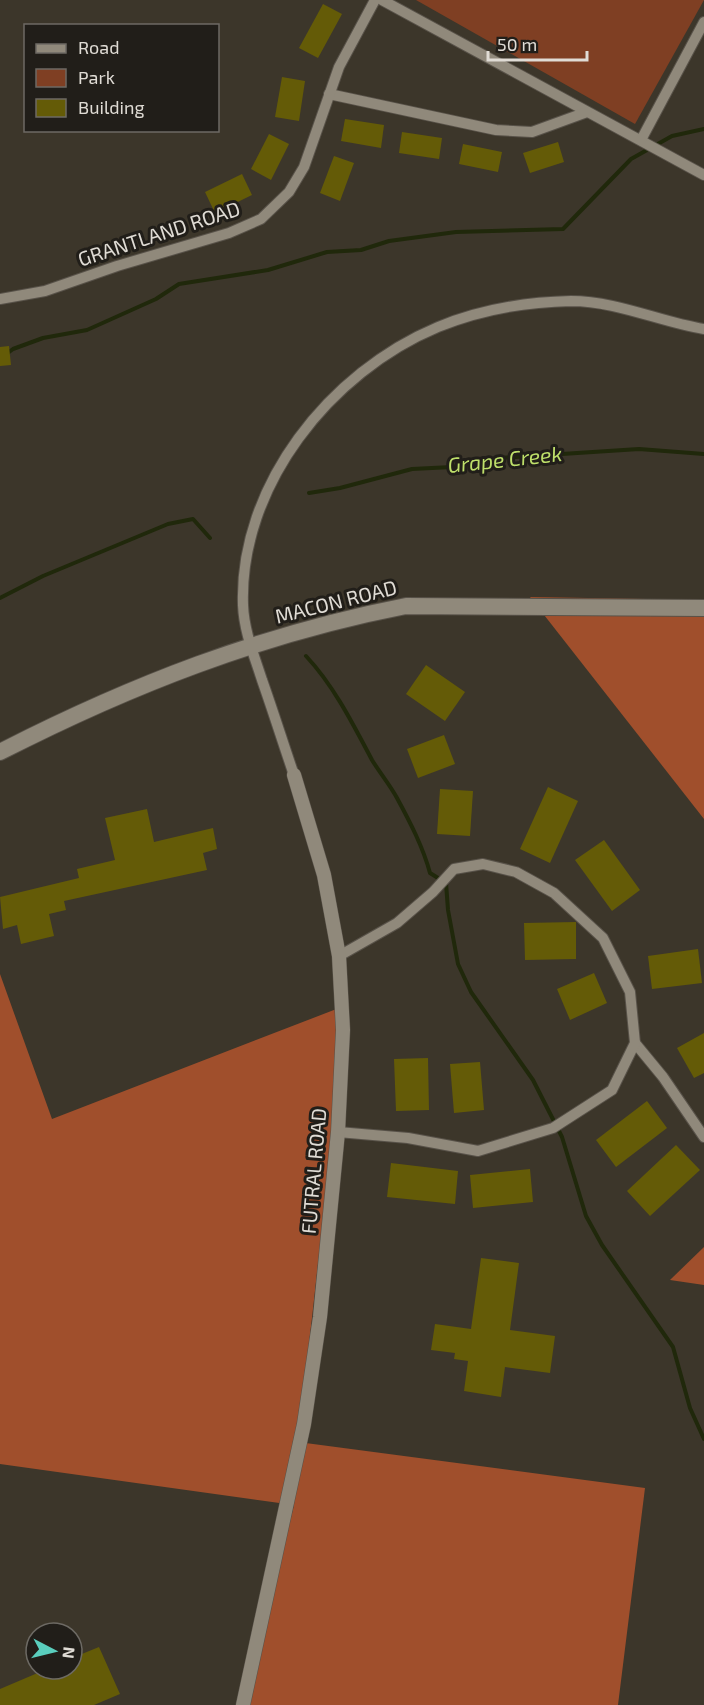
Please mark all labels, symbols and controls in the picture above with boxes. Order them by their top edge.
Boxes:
legend [24,24,219,132]
scale bar [488,24,587,62]
text: 50 m [497,33,537,55]
text: Road [78,36,119,58]
text: Park [78,66,115,88]
text: Building [78,96,145,118]
street label: GRANTLAND ROAD [75,196,243,271]
water label: Grape Creek [446,440,563,477]
street label: MACON ROAD [273,574,399,628]
street label: FUTRAL ROAD [296,1107,330,1235]
north arrow [24,1621,84,1681]
text: N [59,1646,80,1660]

